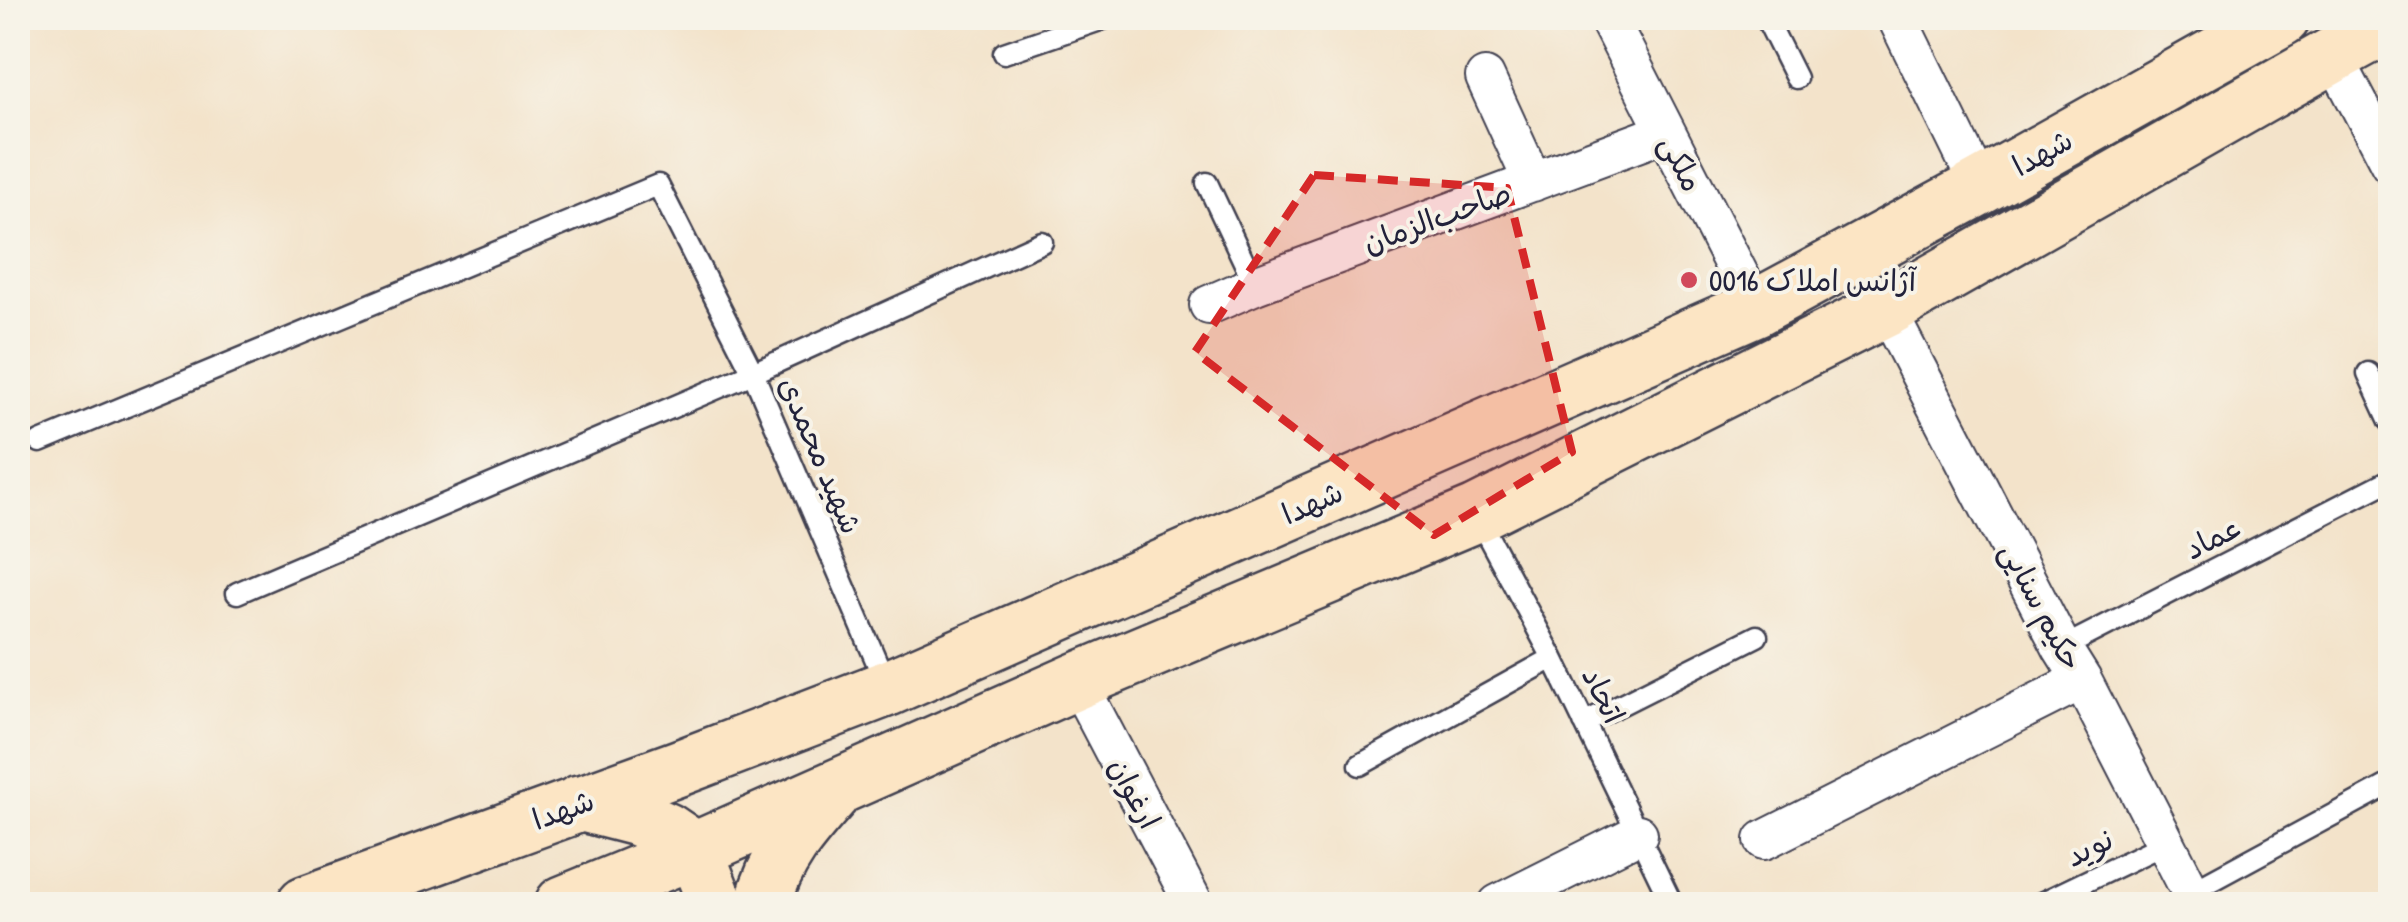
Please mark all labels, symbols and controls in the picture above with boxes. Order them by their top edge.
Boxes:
street label: شهدا [2005,119,2079,185]
street label: ملکی [1651,128,1713,198]
street label: صاحب‌الزمان [1357,172,1517,262]
place label: آژانس املاک 0016 [1709,260,1918,300]
marker: آژانس املاک 0016 [1678,269,1700,291]
street label: شهید محمدی [770,370,872,540]
street label: شهدا [1275,471,1349,533]
street label: عماد [2177,506,2249,568]
street label: حکیم سنایی [1989,535,2093,679]
street label: اتحاد [1573,660,1635,730]
street label: ارغوان [1100,750,1170,836]
street label: شهدا [527,779,599,839]
street label: نوید [2059,818,2119,876]

